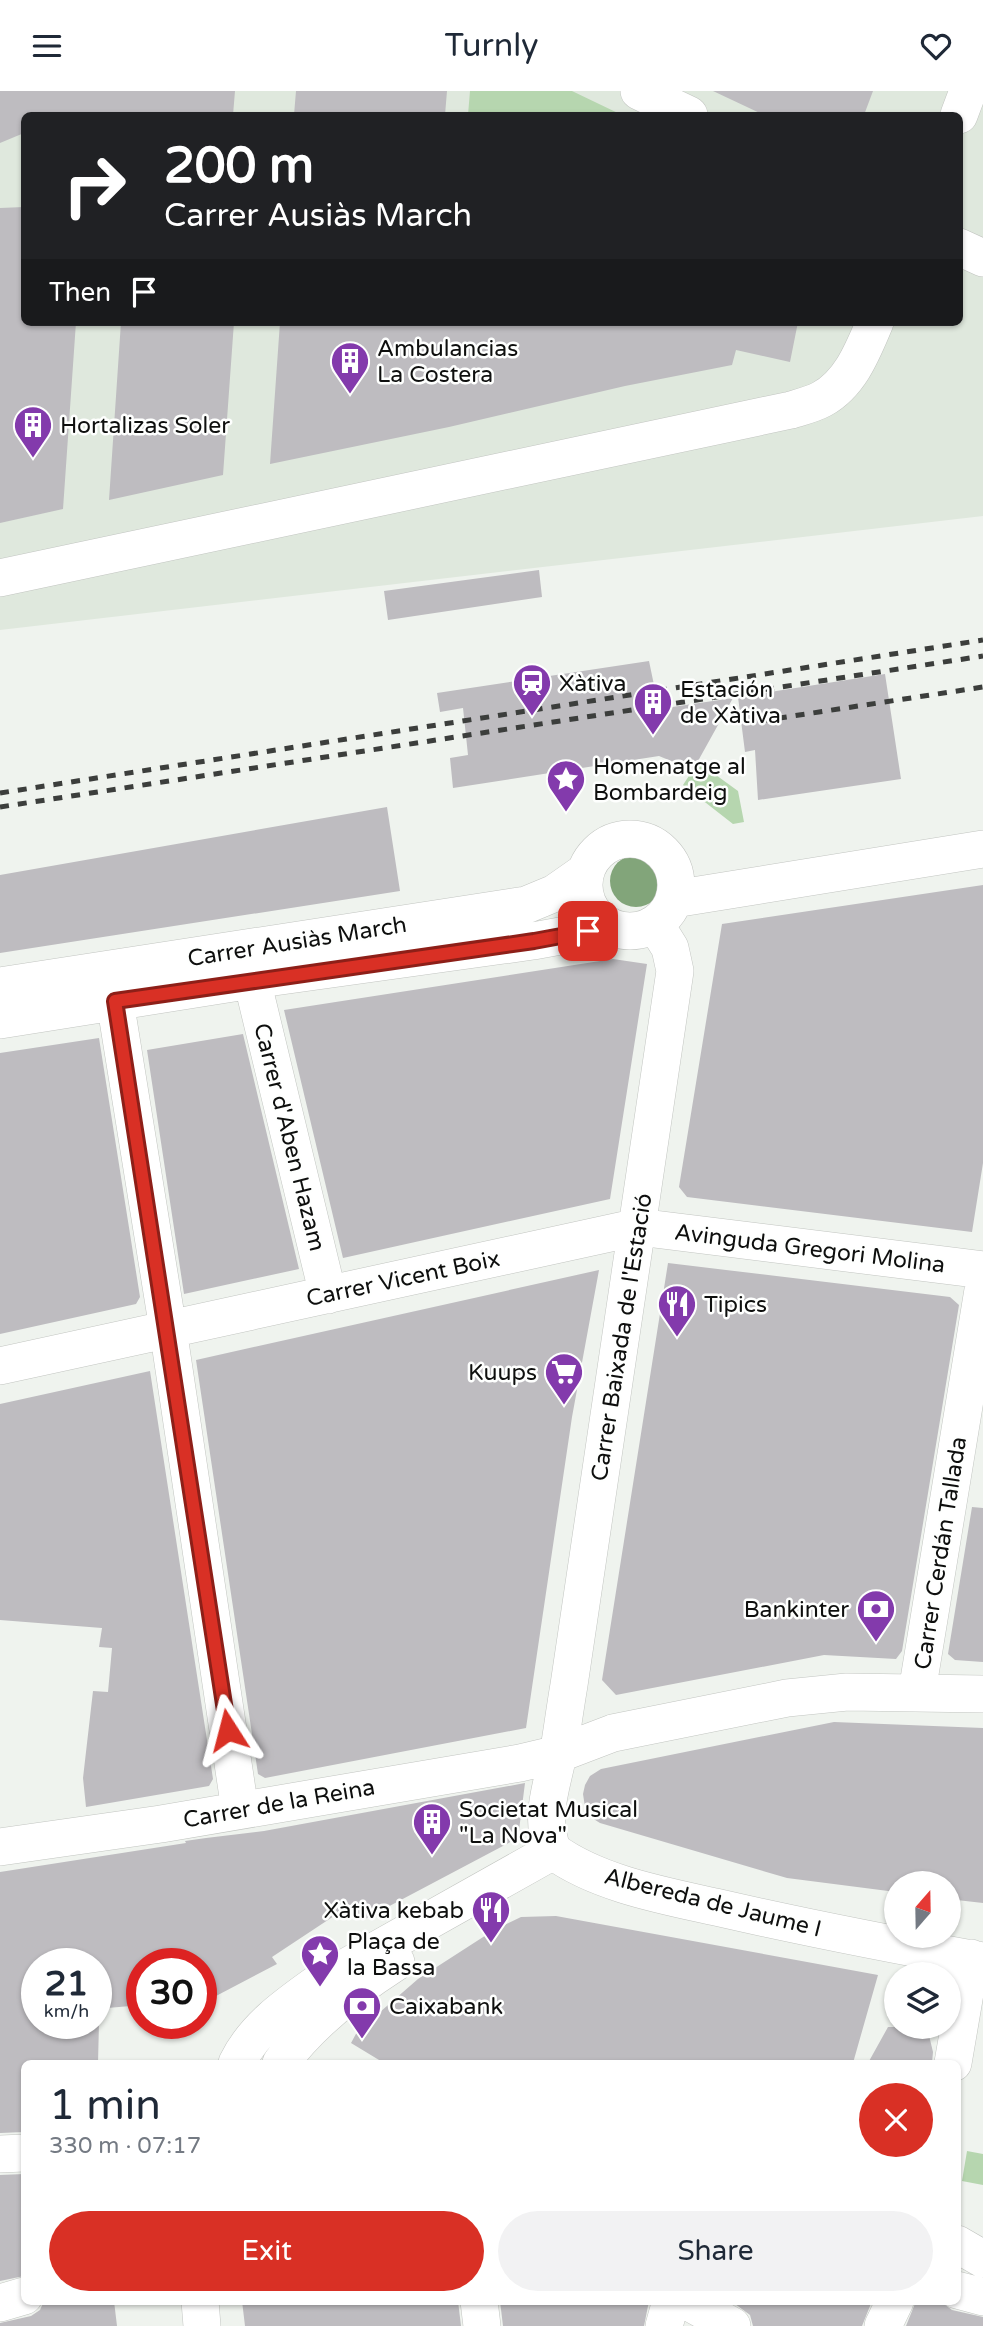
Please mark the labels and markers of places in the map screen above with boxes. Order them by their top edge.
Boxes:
place label: Ambulancias La Costera [377,335,518,389]
building icon: Ambulancias La Costera [329,340,371,395]
building icon: Hortalizas Soler [12,404,54,459]
place label: Hortalizas Soler [60,412,230,440]
station icon: Xàtiva [511,662,553,717]
place label: Xàtiva [559,670,626,698]
place label: Estación de Xàtiva [680,676,781,730]
building icon: Estación de Xàtiva [632,681,674,736]
place label: Homenatge al Bombardeig [593,753,746,807]
place icon: Homenatge al Bombardeig [545,758,587,813]
pin [558,901,618,961]
restaurant icon: Tipics [656,1283,698,1338]
place label: Tipics [704,1291,767,1319]
supermarket icon: Kuups [543,1351,585,1406]
place label: Kuups [468,1359,537,1387]
bank icon: Bankinter [855,1588,897,1643]
place label: Bankinter [744,1596,849,1624]
place label: Societat Musical "La Nova" [459,1796,638,1850]
building icon: Societat Musical "La Nova" [411,1801,453,1856]
restaurant icon: Xàtiva kebab [470,1889,512,1944]
place label: Xàtiva kebab [323,1897,464,1925]
place label: Plaça de la Bassa [347,1928,440,1982]
place icon: Plaça de la Bassa [299,1933,341,1988]
bank icon: Caixabank [341,1985,383,2040]
place label: Caixabank [389,1993,503,2021]

